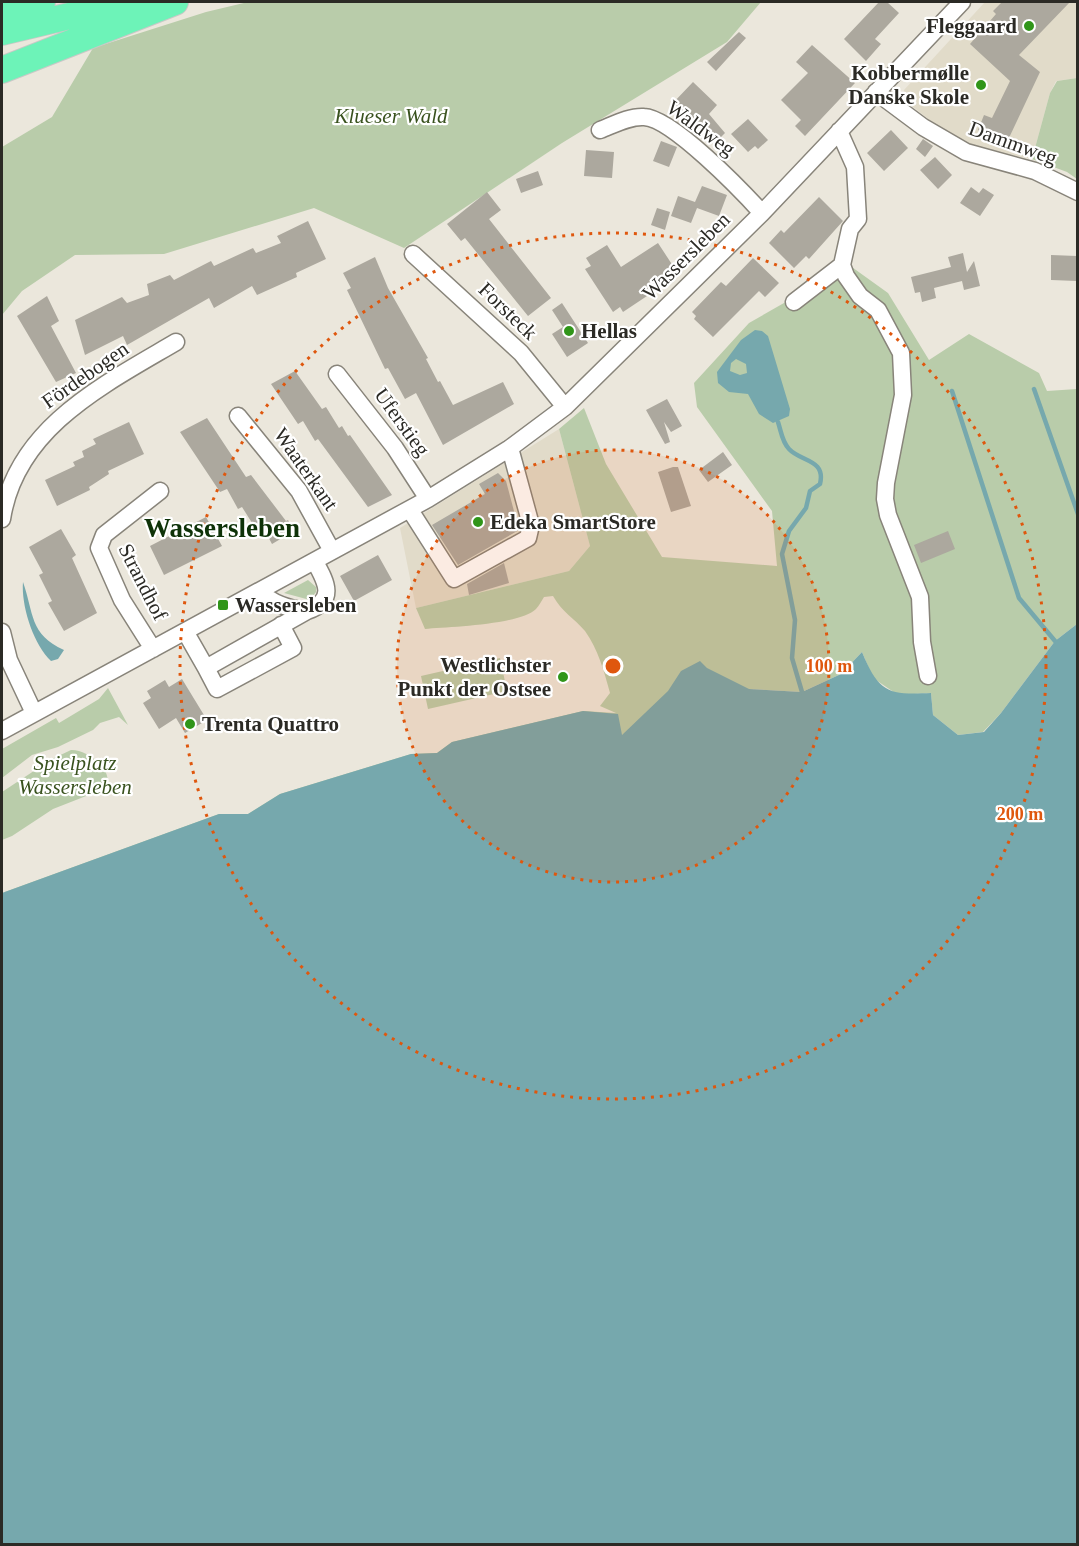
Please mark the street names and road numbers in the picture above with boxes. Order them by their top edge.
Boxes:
street label: Waldweg [662,95,740,161]
street label: Dammweg [966,116,1061,170]
street label: Wassersleben [637,207,735,305]
street label: Forsteck [474,277,543,345]
street label: Fördebogen [37,336,133,414]
street label: Uferstieg [369,383,435,461]
street label: Waaterkant [269,423,343,515]
street label: Strandhof [114,540,172,624]

